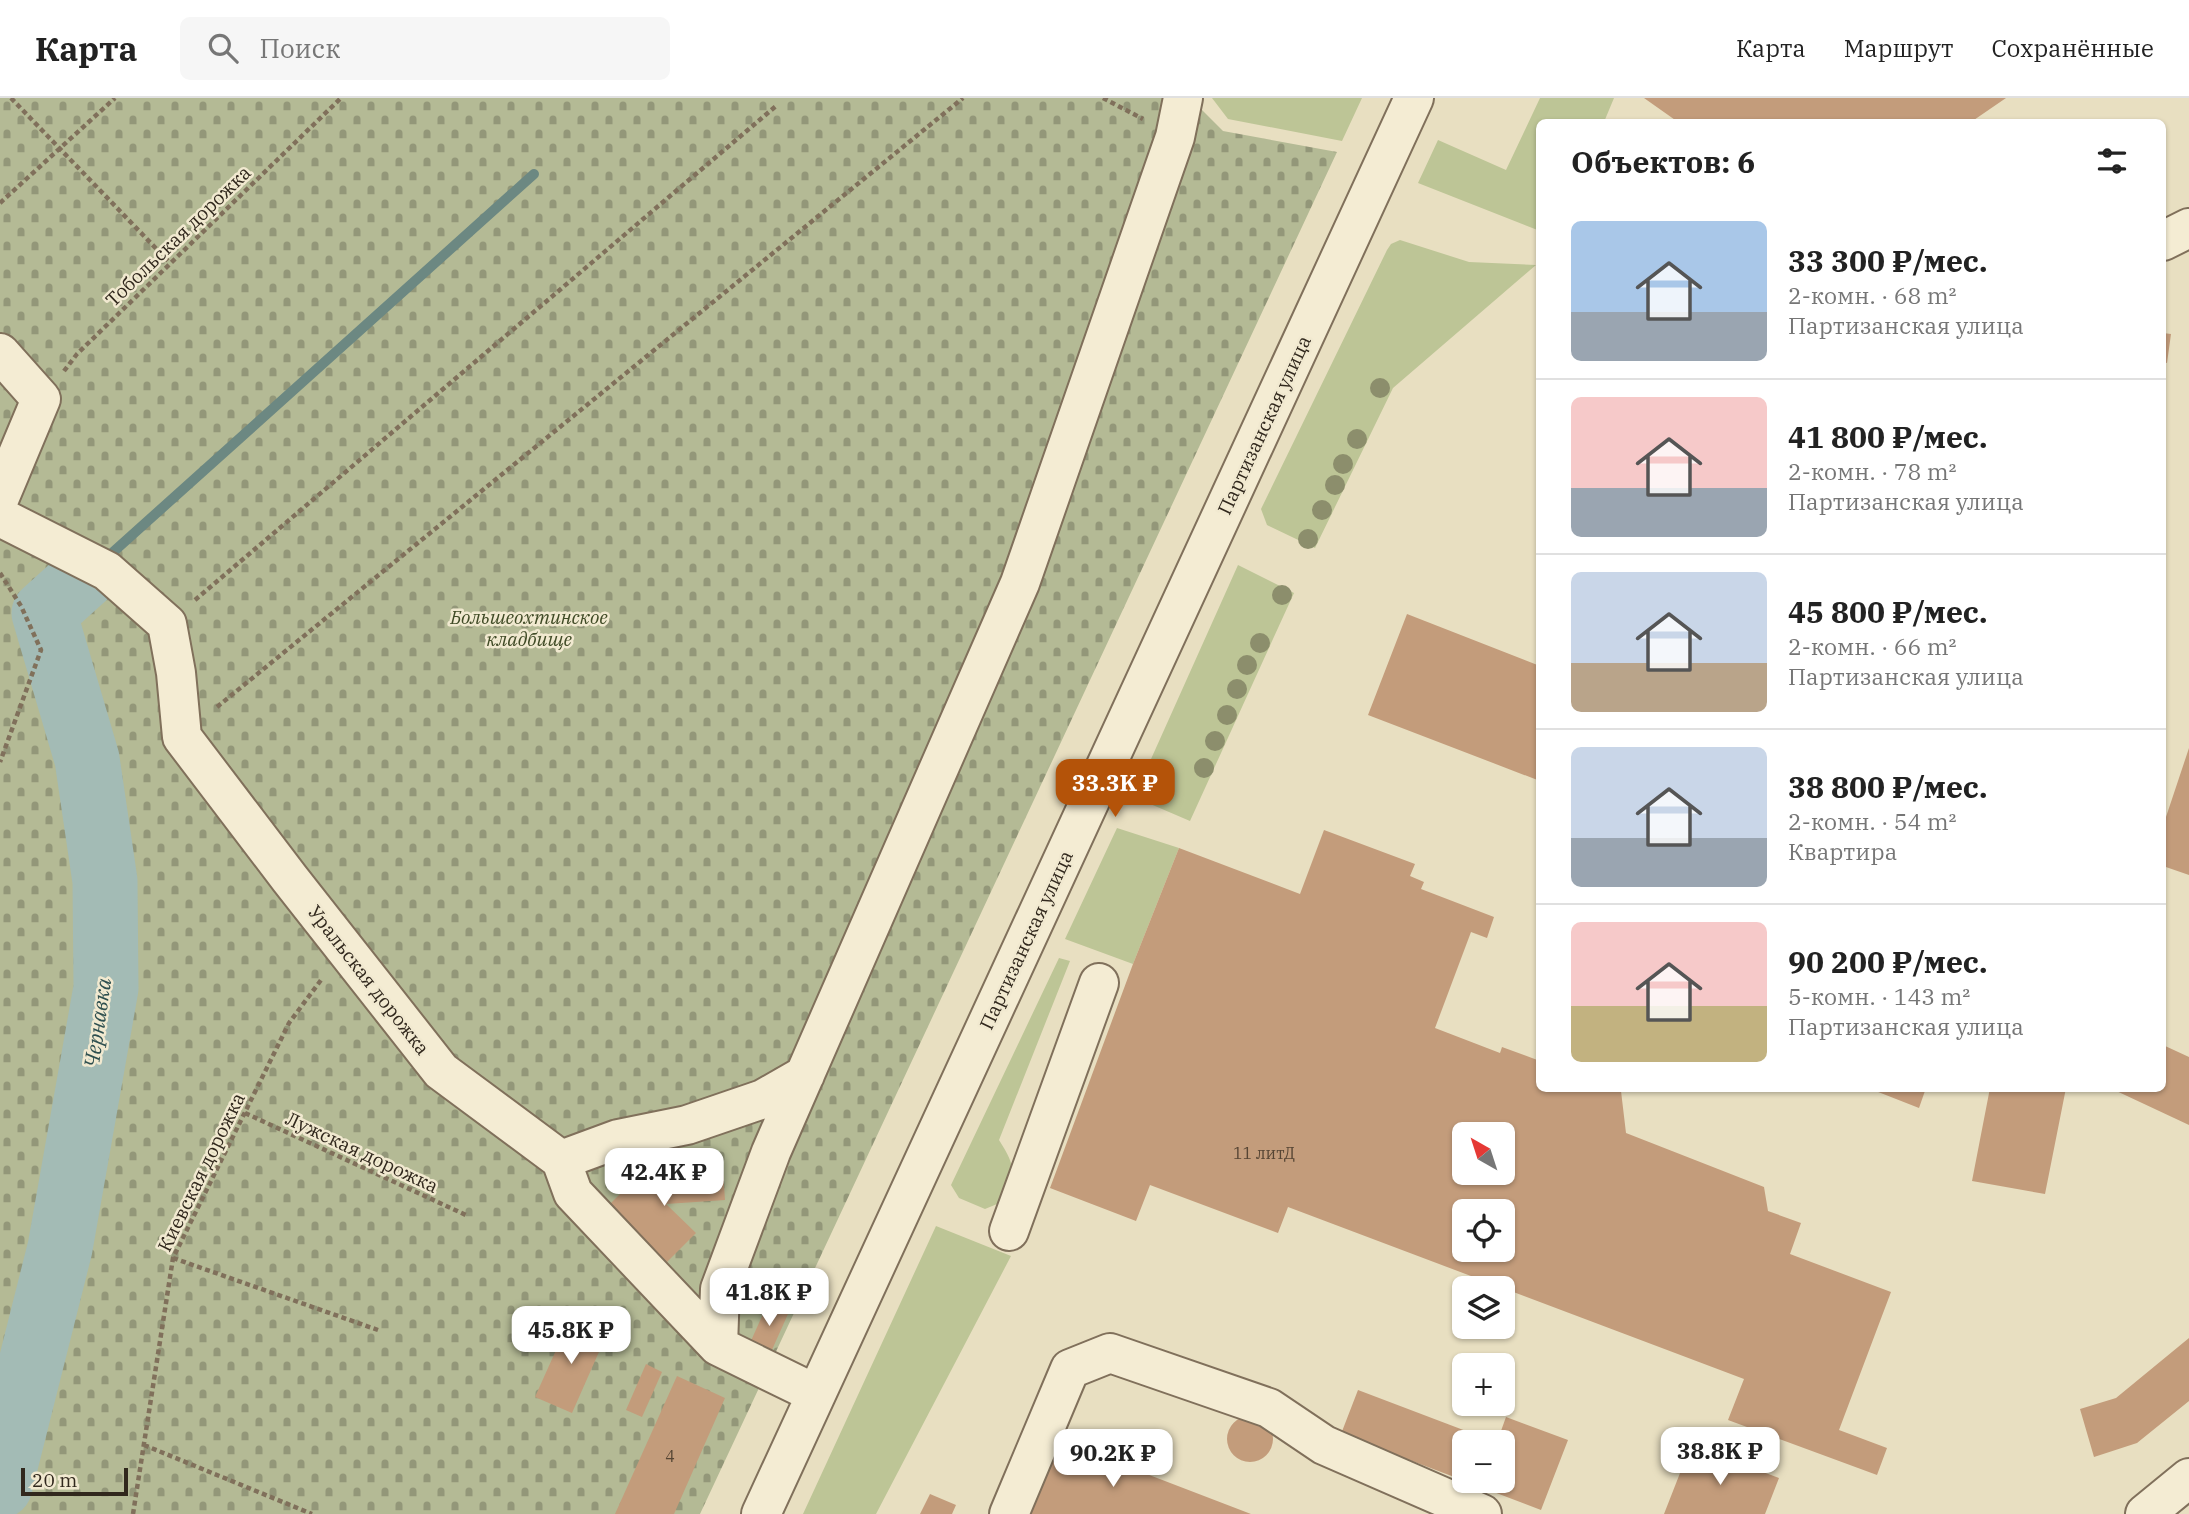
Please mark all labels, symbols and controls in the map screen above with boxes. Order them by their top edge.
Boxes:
search box [180,17,670,80]
text: Карта [35,27,138,70]
icon: search [204,29,242,67]
text: Поиск [260,31,340,65]
text: Карта [1736,32,1806,64]
text: Маршрут [1844,32,1953,64]
text: Сохранённые [1991,32,2154,64]
text: Объектов: 6 [1571,142,1755,181]
icon: filters [2093,142,2131,180]
street label: Тобольская дорожка [100,160,256,312]
text: 33 300 ₽/мес. [1788,241,1987,280]
icon: home [1627,249,1711,333]
text: 2-комн. · 68 m² [1788,280,1957,310]
text: Партизанская улица [1788,310,2024,340]
street label: Партизанская улица [1212,332,1316,518]
text: 41 800 ₽/мес. [1788,417,1987,456]
icon: home [1627,425,1711,509]
text: 2-комн. · 78 m² [1788,456,1957,486]
text: Партизанская улица [1788,486,2024,516]
text: 45 800 ₽/мес. [1788,592,1987,631]
icon: home [1627,600,1711,684]
park label: Большеохтинское кладбище [449,605,608,651]
text: 2-комн. · 66 m² [1788,631,1957,661]
text: Партизанская улица [1788,661,2024,691]
pin: 33.3K ₽ [1050,760,1180,819]
text: 33.3K ₽ [1072,767,1158,797]
text: 38 800 ₽/мес. [1788,767,1987,806]
icon: home [1627,775,1711,859]
text: 2-комн. · 54 m² [1788,806,1957,836]
text: Квартира [1788,836,1897,866]
street label: Партизанская улица [974,847,1078,1033]
street label: Уральская дорожка [303,900,435,1060]
text: 90 200 ₽/мес. [1788,942,1987,981]
icon: home [1627,950,1711,1034]
water label: Чернавка [77,975,117,1070]
text: 5-комн. · 143 m² [1788,981,1970,1011]
text: Партизанская улица [1788,1011,2024,1041]
street label: Киевская дорожка [152,1089,250,1255]
street label: Лужская дорожка [282,1106,442,1198]
north arrow [1452,1122,1516,1185]
map controls [1452,1122,1515,1493]
house number: 11 литД [1233,1143,1295,1163]
pin: 42.4K ₽ [599,1148,729,1208]
text: 42.4K ₽ [621,1156,707,1186]
button: locate [1452,1199,1515,1262]
pin: 41.8K ₽ [704,1268,834,1328]
text: 41.8K ₽ [726,1276,812,1306]
button: layers [1452,1276,1515,1339]
pin: 45.8K ₽ [506,1306,636,1366]
text: 45.8K ₽ [528,1314,614,1344]
button: + [1452,1353,1515,1416]
pin: 38.8K ₽ [1655,1428,1785,1487]
pin: 90.2K ₽ [1048,1430,1178,1489]
button: − [1452,1430,1515,1493]
text: 38.8K ₽ [1677,1435,1763,1465]
text: 90.2K ₽ [1070,1437,1156,1467]
house number: 4 [665,1446,675,1466]
scale bar [21,1465,128,1497]
text: 20 m [32,1468,77,1492]

